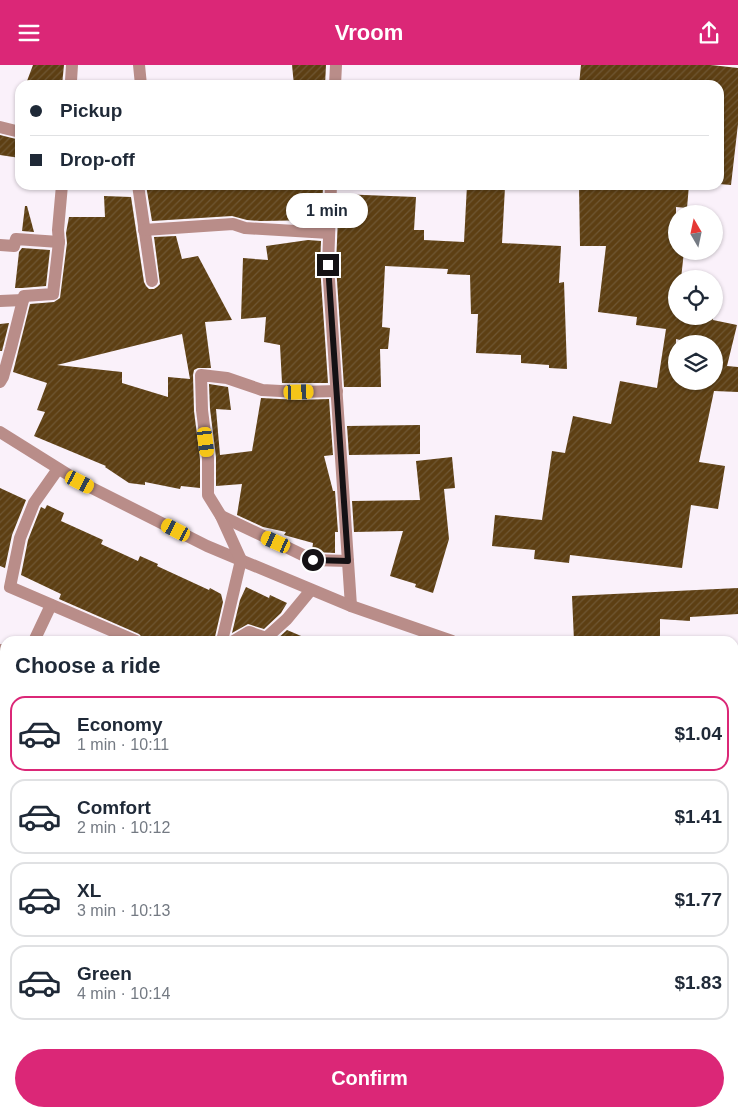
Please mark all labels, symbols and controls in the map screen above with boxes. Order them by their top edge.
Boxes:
icon: menu [15,19,43,47]
icon: share [695,19,723,47]
text: Vroom [335,20,403,45]
text: Pickup [60,100,122,121]
text: Drop-off [60,149,135,170]
callout: 1 min [287,193,369,227]
text: 1 min [306,202,348,219]
north arrow [668,205,722,260]
map controls [668,205,723,390]
route end [317,254,339,276]
button: locate [668,270,723,325]
button: layers [668,335,723,390]
car [283,384,314,400]
car [196,426,215,458]
car [63,469,96,495]
car [159,517,192,543]
car [259,529,292,555]
route start [302,549,324,571]
text: Choose a ride [15,653,160,678]
icon: car [17,711,62,756]
text: Economy [77,714,163,735]
text: $1.04 [674,723,722,744]
text: 1 min · 10:11 [77,736,169,753]
icon: car [17,794,62,839]
text: Comfort [77,797,151,818]
text: $1.41 [674,806,722,827]
text: 2 min · 10:12 [77,819,170,836]
icon: car [17,877,62,922]
text: XL [77,880,101,901]
text: $1.77 [674,889,722,910]
text: 3 min · 10:13 [77,902,170,919]
icon: car [17,960,62,1005]
text: Green [77,963,132,984]
text: $1.83 [674,972,722,993]
text: 4 min · 10:14 [77,985,170,1002]
button: Confirm [15,1049,724,1107]

